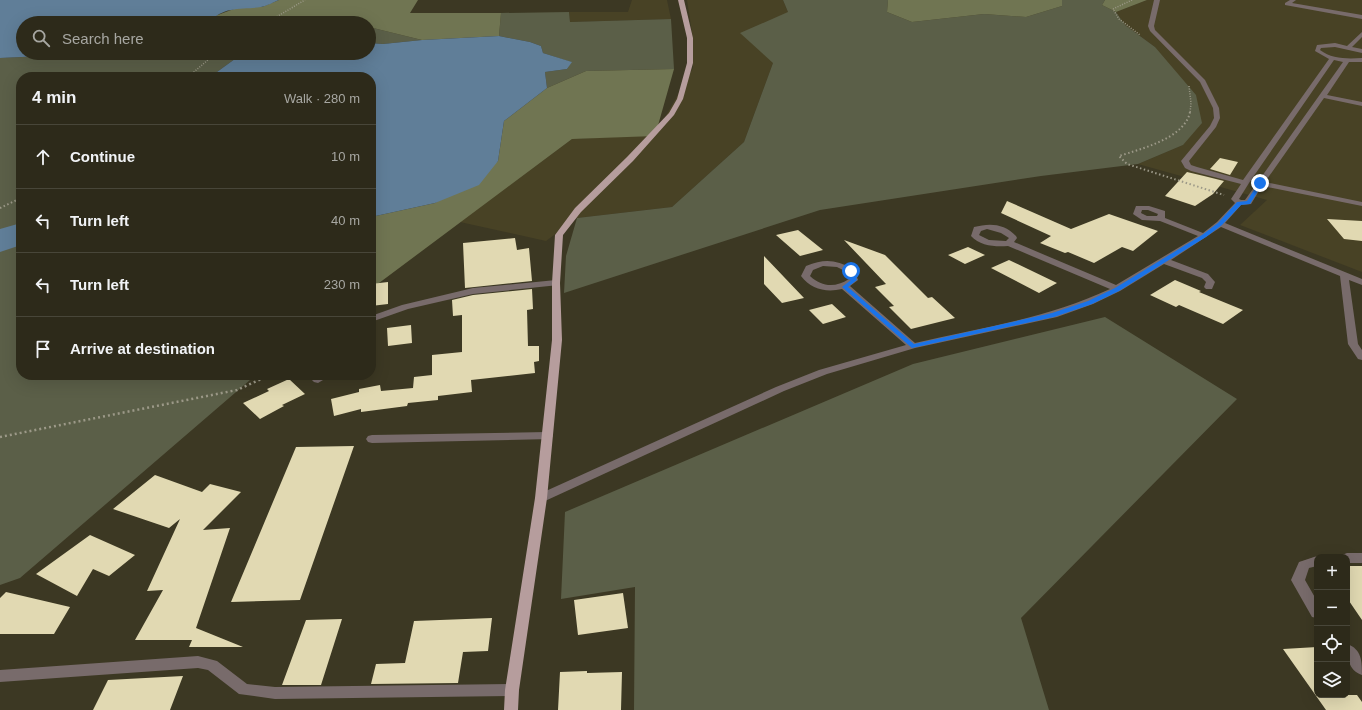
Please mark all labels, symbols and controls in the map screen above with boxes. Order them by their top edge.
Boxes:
search box [16,16,376,60]
icon: search [30,27,52,49]
text: Search here [62,30,144,47]
text: 4 min [32,88,76,107]
text: Walk · 280 m [284,91,360,106]
icon: ahead [32,146,54,168]
text: Continue [70,148,135,165]
text: 10 m [331,149,360,164]
route end [1251,174,1269,192]
icon: left [32,210,54,232]
text: Turn left [70,212,129,229]
text: 40 m [331,213,360,228]
route start [842,262,860,280]
icon: left [32,274,54,296]
text: Turn left [70,276,129,293]
text: 230 m [324,277,360,292]
icon: arrive [32,338,54,360]
text: Arrive at destination [70,340,215,357]
map controls [1314,554,1350,698]
button: + [1314,554,1350,590]
button: − [1314,590,1350,626]
button: locate [1314,626,1350,662]
button: layers [1314,662,1350,698]

